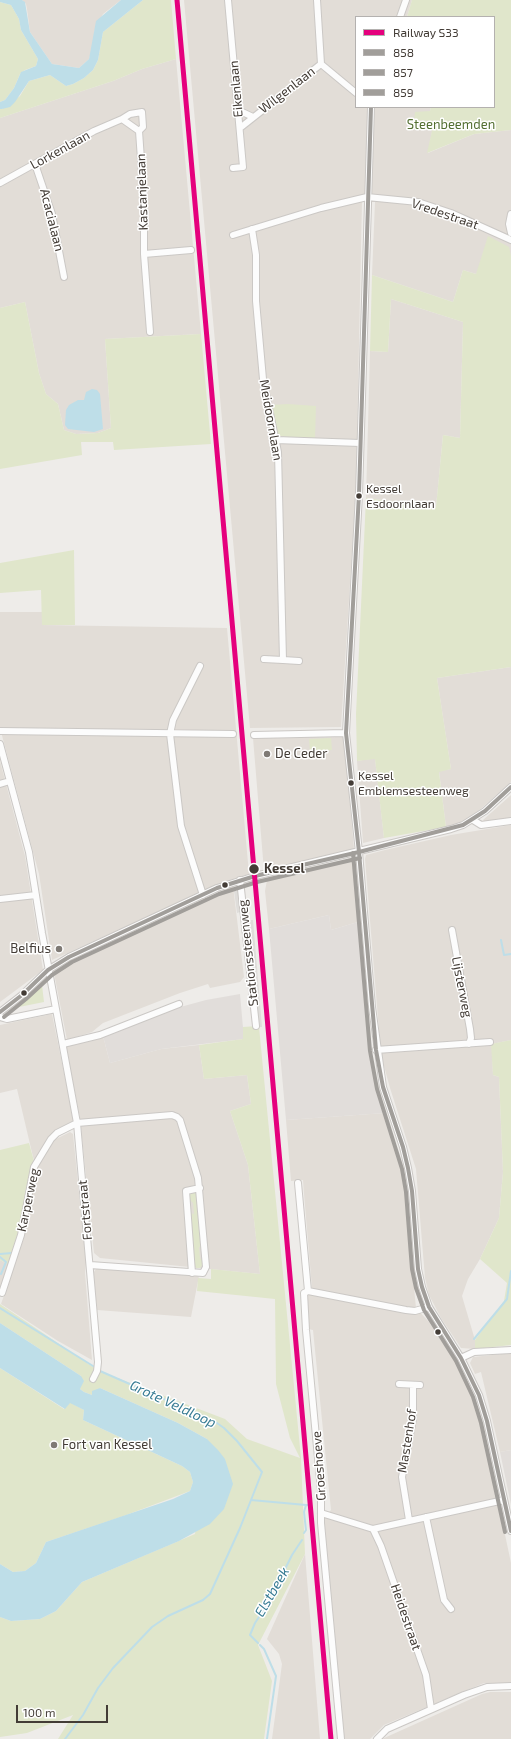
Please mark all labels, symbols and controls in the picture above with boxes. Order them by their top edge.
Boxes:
legend [355,16,495,108]
text: Railway S33 [393,25,459,39]
text: 858 [393,45,414,59]
street label: Eikenlaan [226,60,246,118]
street label: Wilgenlaan [256,63,318,117]
text: 857 [393,65,413,79]
text: 859 [393,85,414,99]
park label: Steenbeemden [407,117,495,133]
street label: Lorkenlaan [27,127,93,173]
street label: Kastanjelaan [133,153,151,231]
street label: Acacialaan [37,187,67,253]
street label: Vredestraat [409,195,481,233]
street label: Meidoornlaan [256,378,286,462]
place label: Kessel Esdoornlaan [366,482,435,510]
marker: Kessel Esdoornlaan [354,491,364,501]
place label: De Ceder [275,746,328,762]
marker: De Ceder [262,749,272,759]
place label: Kessel Emblemsesteenweg [358,769,469,797]
marker: Kessel Emblemsesteenweg [346,778,356,788]
place label: Kessel [264,861,305,877]
marker: Kessel [247,862,261,876]
unlabelled marker [220,880,230,890]
street label: Stationssteenweg [235,899,261,1007]
place label: Belfius [10,941,51,957]
marker: Belfius [54,944,64,954]
street label: Lijsterweg [448,955,476,1019]
unlabelled marker [19,988,29,998]
street label: Karperweg [14,1167,42,1233]
street label: Fortstraat [75,1179,95,1241]
unlabelled marker [433,1327,443,1337]
water label: Grote Veldloop [127,1377,219,1431]
street label: Mastenhof [394,1408,420,1474]
street label: Groeshoeve [309,1431,329,1501]
place label: Fort van Kessel [62,1437,152,1453]
marker: Fort van Kessel [49,1440,59,1450]
water label: Elstbeek [251,1564,293,1620]
street label: Heidestraat [387,1582,425,1652]
scale bar [18,1697,110,1723]
text: 100 m [23,1705,55,1719]

